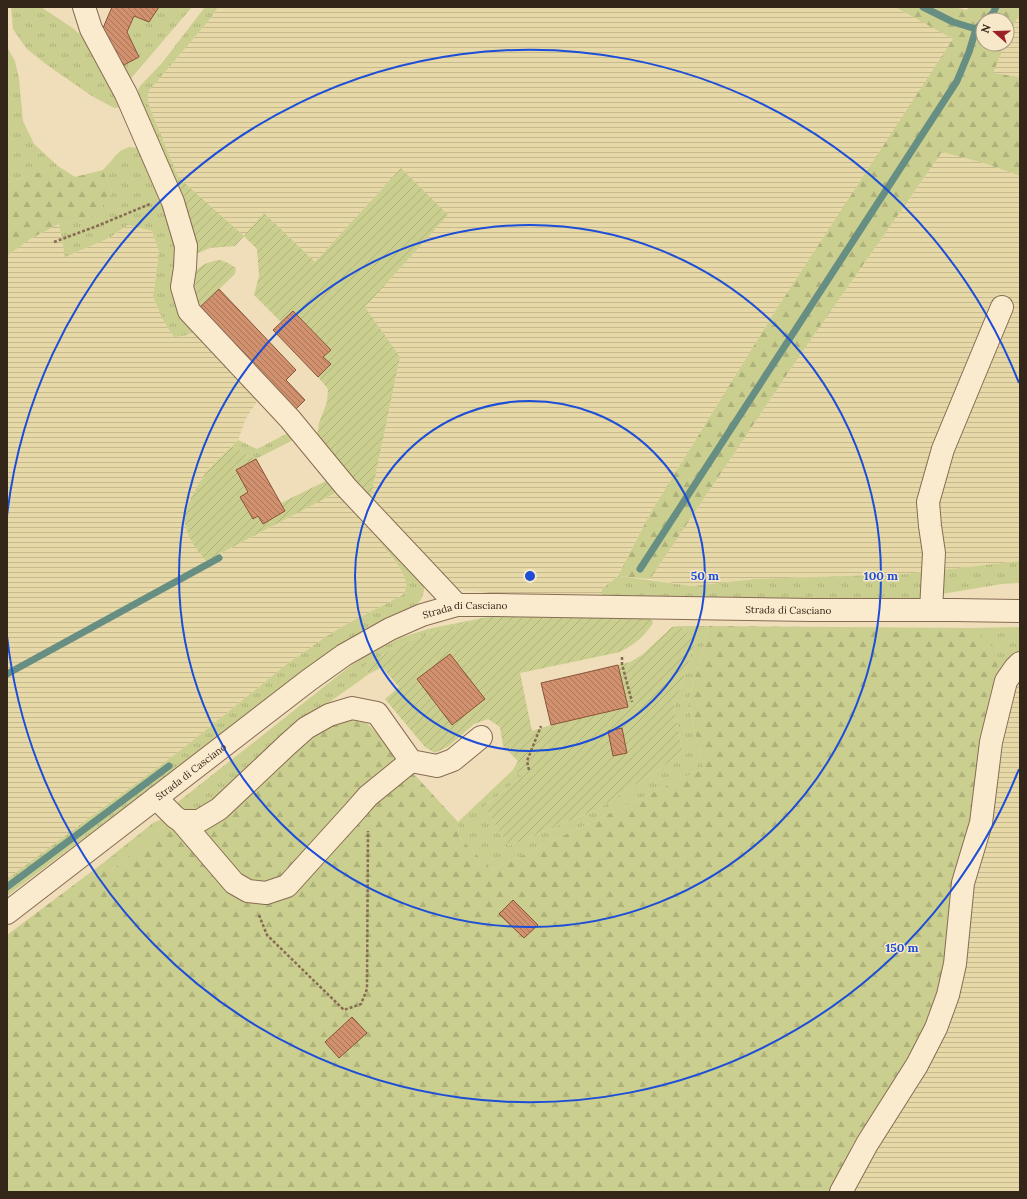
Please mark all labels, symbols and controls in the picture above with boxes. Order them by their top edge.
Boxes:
north arrow [975,12,1015,52]
text: N [978,22,994,35]
text: 50 m [691,568,719,583]
text: 100 m [864,568,898,583]
centre of rings [523,569,537,583]
street label: Strada di Casciano [421,598,508,621]
street label: Strada di Casciano [745,602,832,617]
street label: Strada di Casciano [153,740,229,803]
text: 150 m [885,940,919,955]

